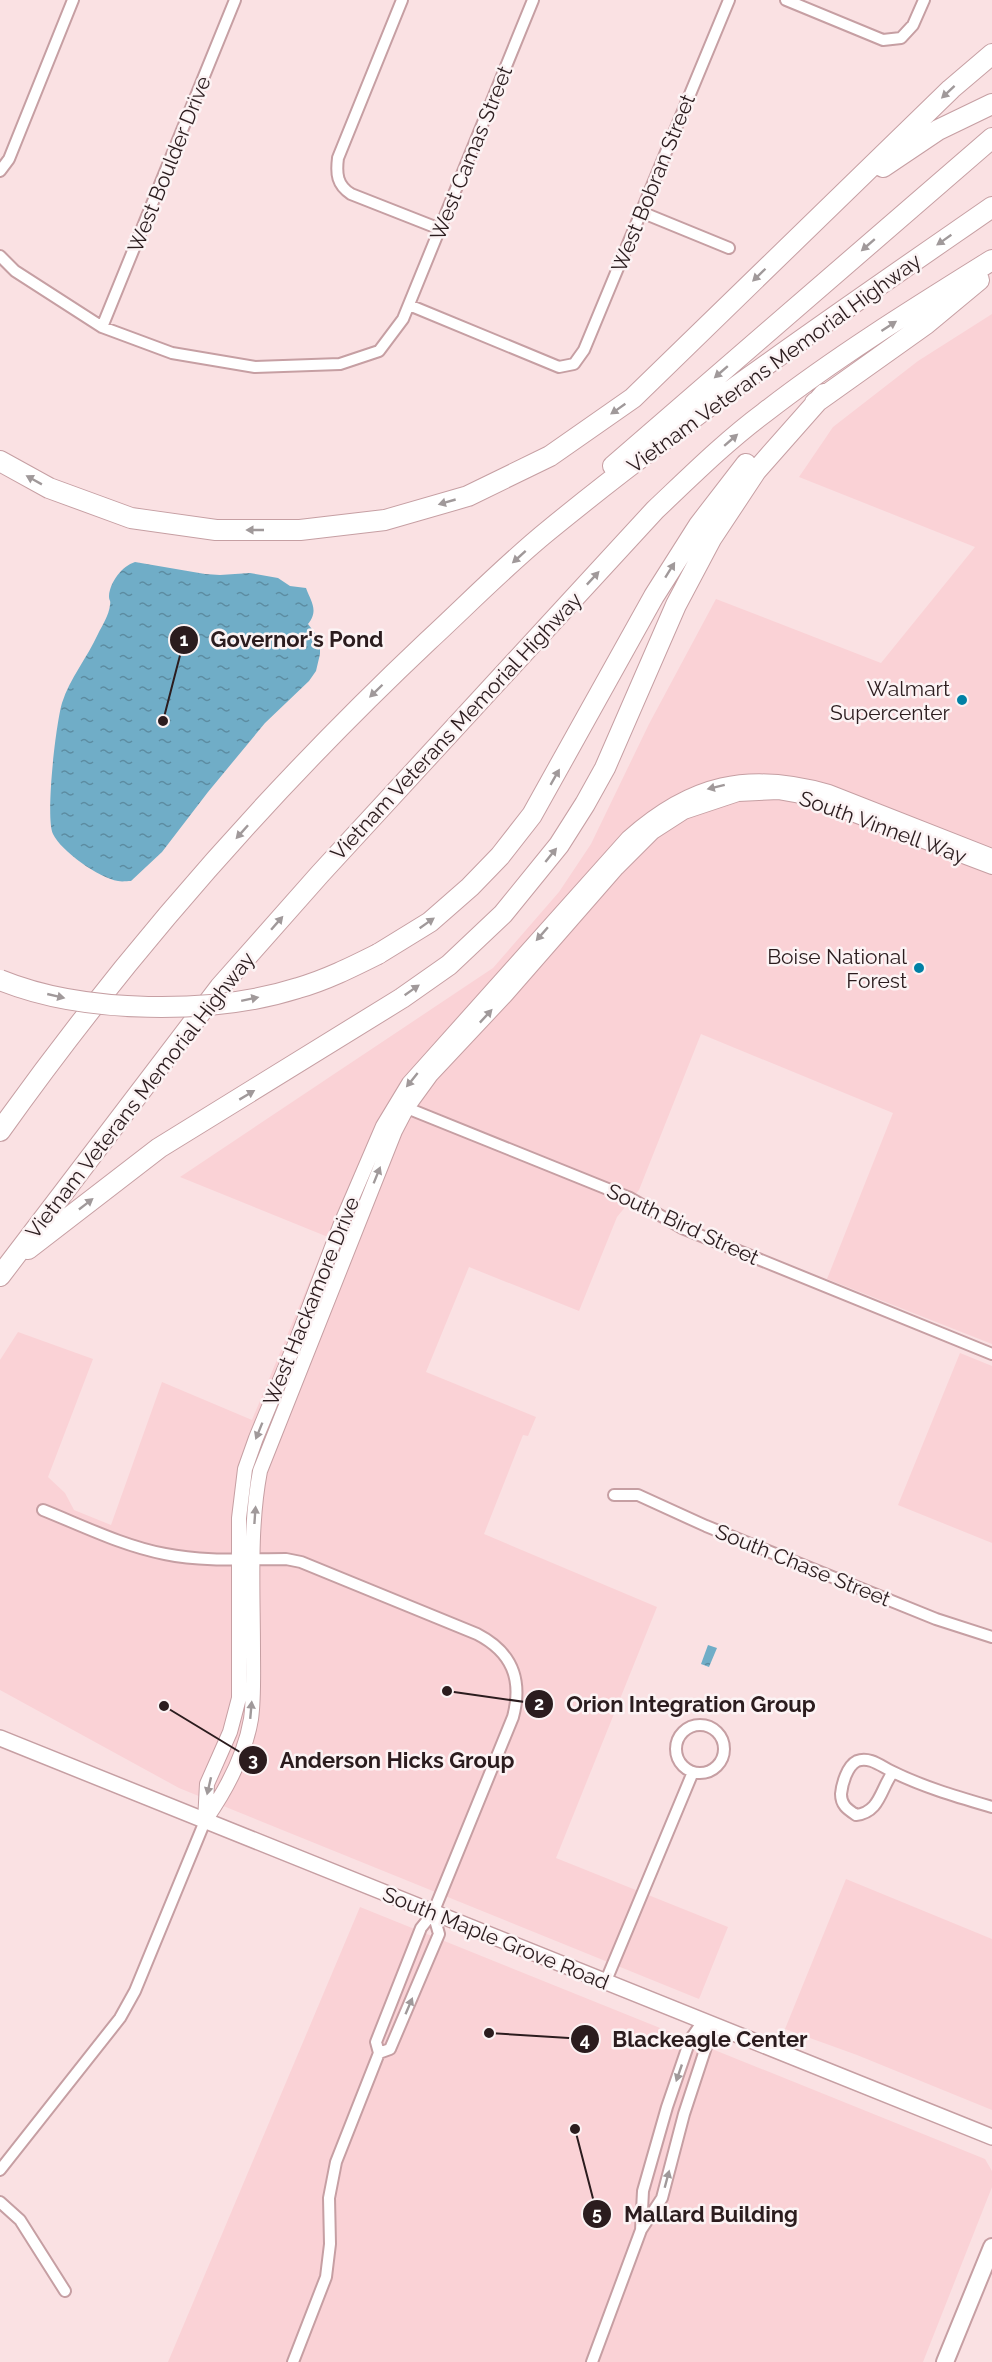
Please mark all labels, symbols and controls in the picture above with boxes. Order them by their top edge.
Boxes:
street label: West Camas Street [425,62,517,244]
street label: West Boulder Drive [122,72,216,256]
one-way arrow [941,85,956,98]
street label: West Bobran Street [606,90,700,276]
one-way arrow [936,234,952,245]
one-way arrow [861,238,876,251]
street label: Vietnam Veterans Memorial Highway [622,248,926,478]
one-way arrow [752,268,767,282]
one-way arrow [880,321,897,332]
one-way arrow [714,365,729,378]
one-way arrow [610,403,626,415]
one-way arrow [723,434,739,447]
one-way arrow [25,475,42,485]
one-way arrow [438,497,456,507]
one-way arrow [246,525,265,535]
one-way arrow [511,550,526,564]
one-way arrow [664,563,676,579]
one-way arrow [586,570,600,585]
street label: Vietnam Veterans Memorial Highway [325,587,587,865]
callout: Governor's Pond [169,620,396,660]
text: Governor's Pond [211,626,383,652]
text: 1 [180,629,189,650]
place label: Walmart Supercenter [830,676,951,725]
one-way arrow [370,683,384,697]
marker: Walmart Supercenter [955,693,969,707]
one-way arrow [549,769,560,785]
one-way arrow [707,782,726,792]
street label: South Vinnell Way [796,785,970,869]
one-way arrow [235,824,249,839]
one-way arrow [544,847,557,863]
one-way arrow [270,916,283,931]
one-way arrow [419,917,435,929]
one-way arrow [536,926,549,941]
place label: Boise National Forest [767,944,907,993]
street label: Vietnam Veterans Memorial Highway [20,947,260,1243]
marker: Boise National Forest [912,961,926,975]
one-way arrow [404,985,420,997]
one-way arrow [47,992,65,1002]
one-way arrow [240,994,259,1003]
one-way arrow [479,1009,493,1024]
one-way arrow [407,1072,419,1087]
one-way arrow [239,1089,255,1100]
one-way arrow [372,1166,382,1184]
street label: South Bird Street [603,1178,763,1270]
street label: West Hackamore Drive [258,1193,364,1409]
one-way arrow [79,1199,94,1211]
one-way arrow [254,1422,264,1440]
one-way arrow [250,1506,259,1525]
street label: South Chase Street [712,1518,894,1612]
callout: Orion Integration Group [524,1684,828,1724]
text: Orion Integration Group [566,1691,816,1717]
text: 2 [534,1693,544,1714]
one-way arrow [247,1701,256,1720]
callout: Anderson Hicks Group [238,1740,526,1780]
text: Anderson Hicks Group [280,1747,514,1773]
text: 3 [248,1749,258,1770]
one-way arrow [204,1777,213,1796]
street label: South Maple Grove Road [379,1881,613,1995]
one-way arrow [404,1997,414,2015]
callout: Blackeagle Center [570,2019,820,2059]
text: Blackeagle Center [612,2026,808,2052]
text: 4 [580,2029,590,2050]
one-way arrow [673,2064,683,2082]
one-way arrow [663,2170,672,2188]
callout: Mallard Building [582,2194,810,2234]
text: Mallard Building [624,2201,798,2227]
text: 5 [592,2203,602,2224]

